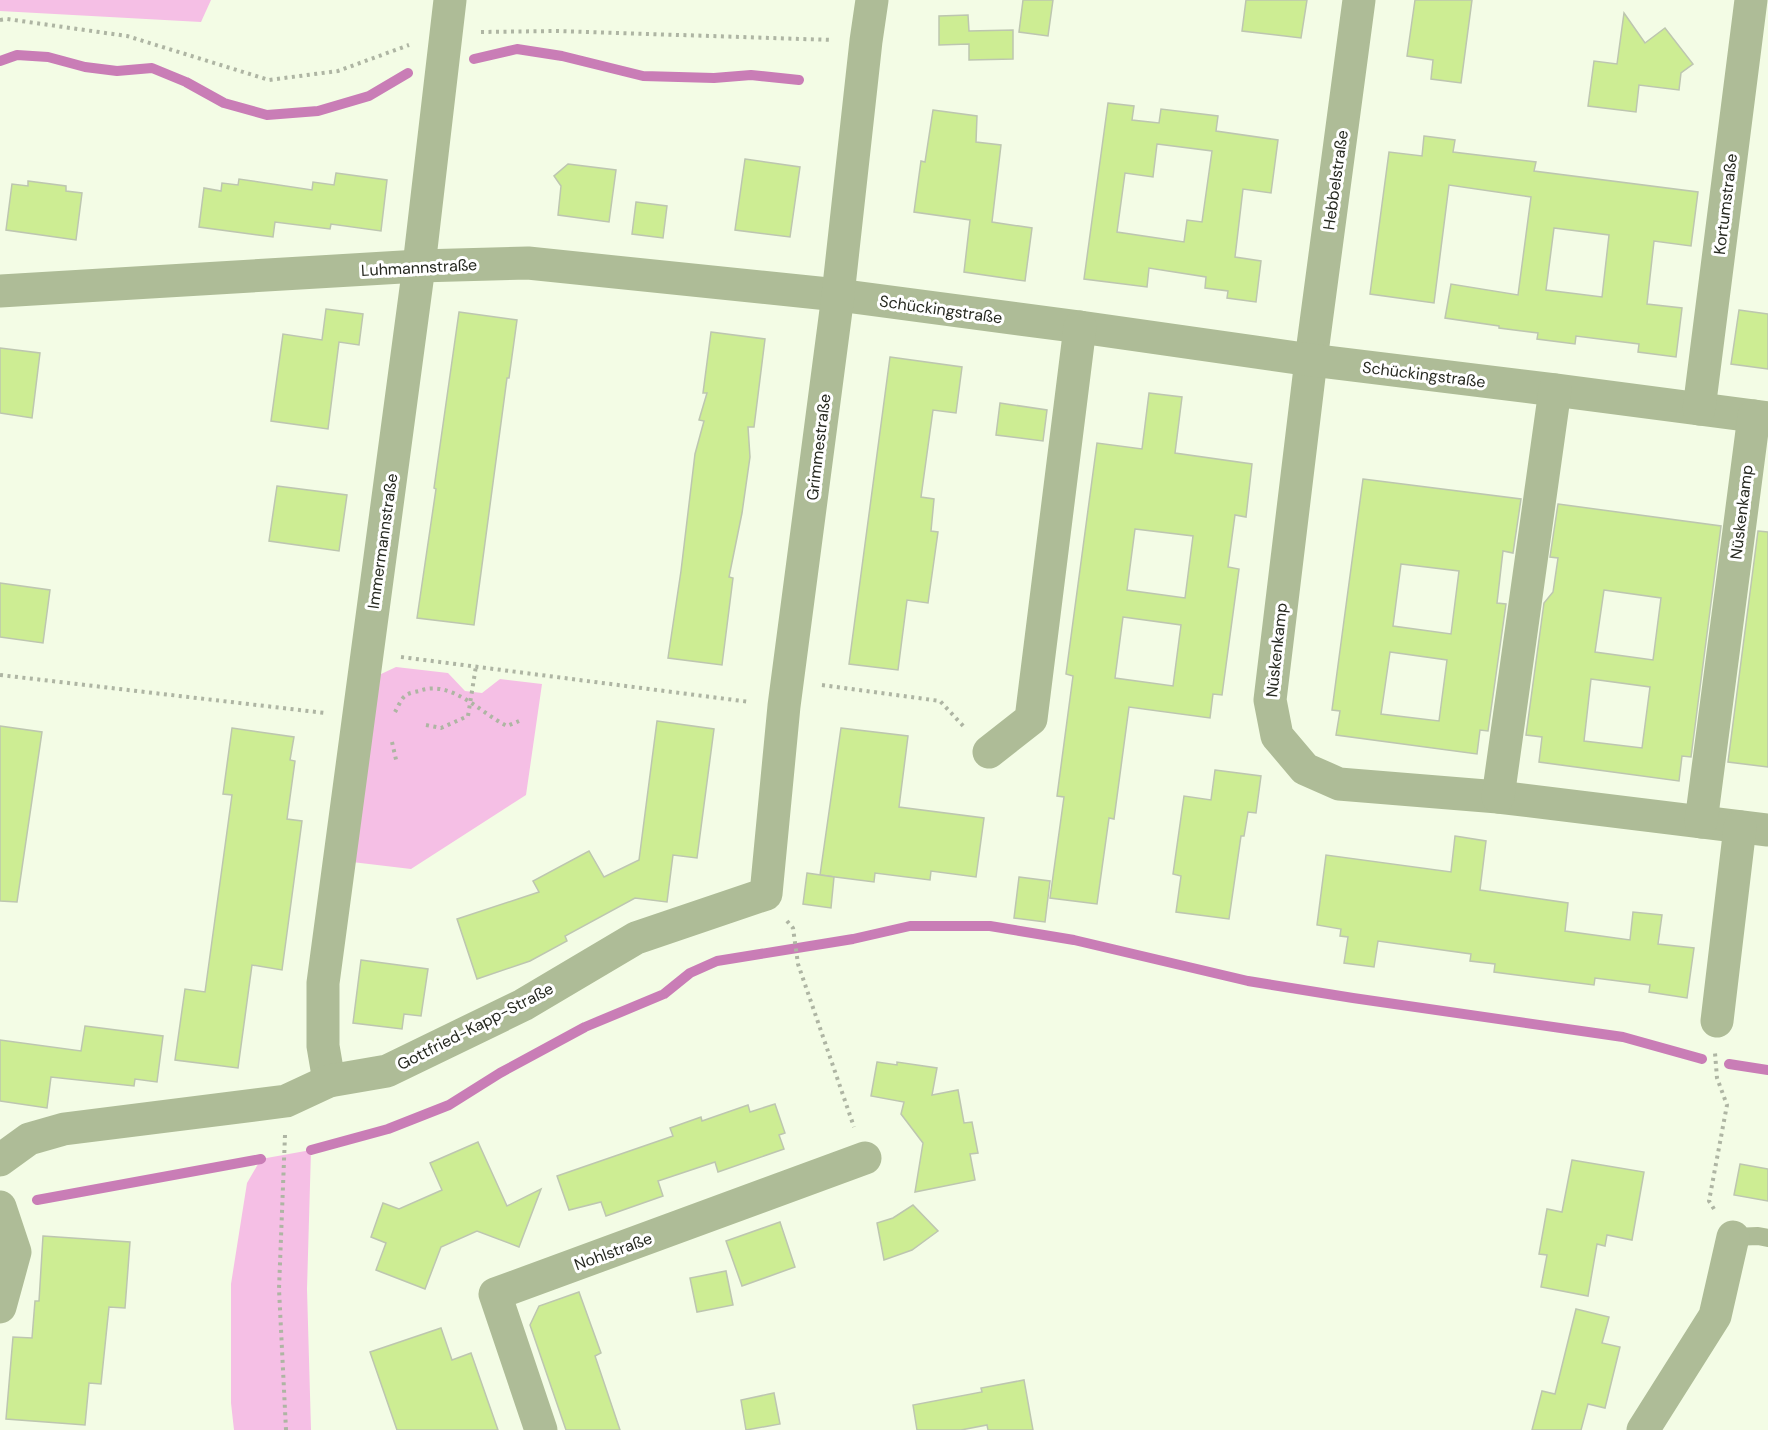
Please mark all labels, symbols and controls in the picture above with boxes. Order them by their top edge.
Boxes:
street label: Hebbelstraße [1318,129,1353,231]
street label: Kortumstraße [1709,152,1742,256]
street label: Luhmannstraße [360,254,478,281]
street label: Schückingstraße [878,290,1004,329]
street label: Schückingstraße [1361,357,1487,392]
street label: Grimmestraße [802,392,835,502]
street label: Nüskenkamp [1725,464,1758,560]
street label: Immermannstraße [363,472,402,610]
street label: Nüskenkamp [1261,602,1292,698]
street label: Gottfried-Kapp-Straße [393,978,557,1075]
street label: Nohlstraße [571,1228,655,1275]

